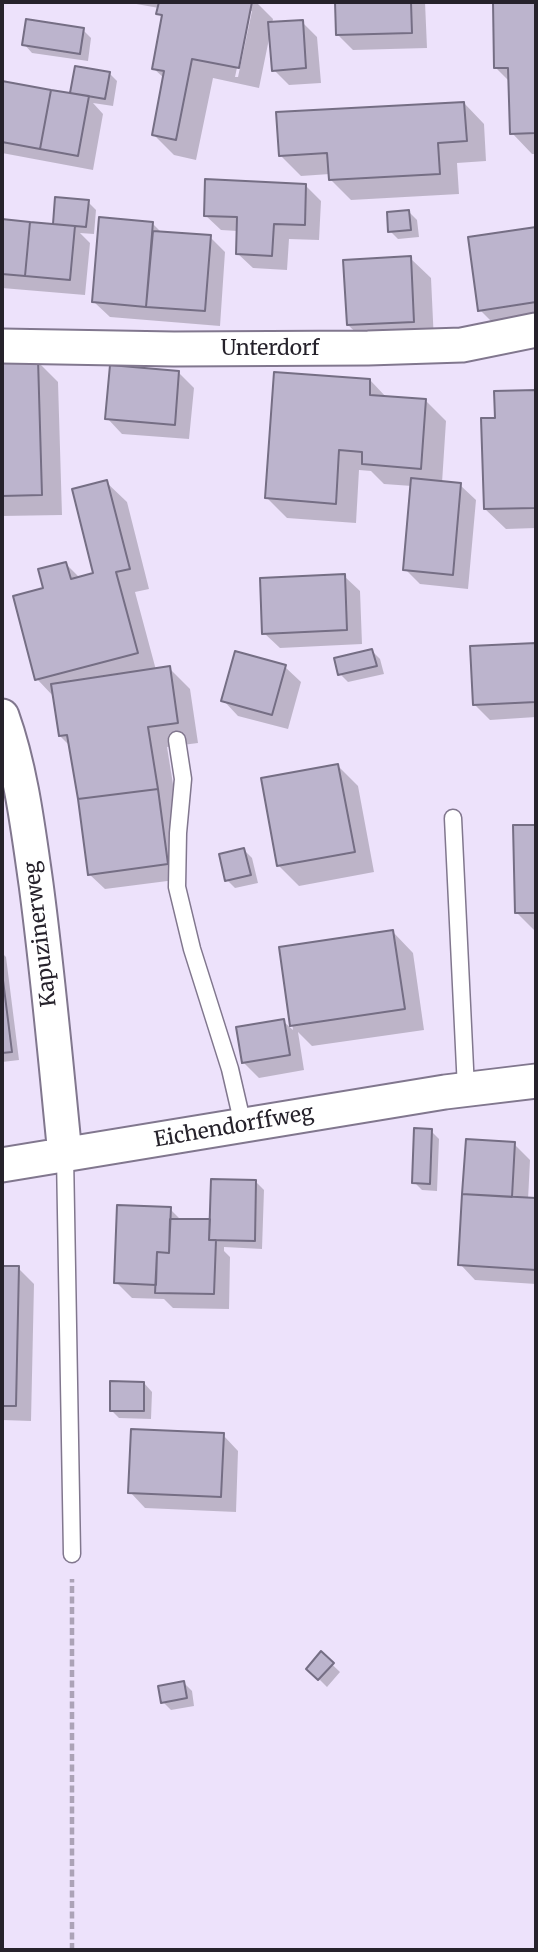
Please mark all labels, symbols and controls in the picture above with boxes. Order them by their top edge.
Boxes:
street label: Unterdorf [221,336,319,362]
street label: Kapuzinerweg [20,860,62,1008]
street label: Eichendorffweg [152,1101,316,1153]

